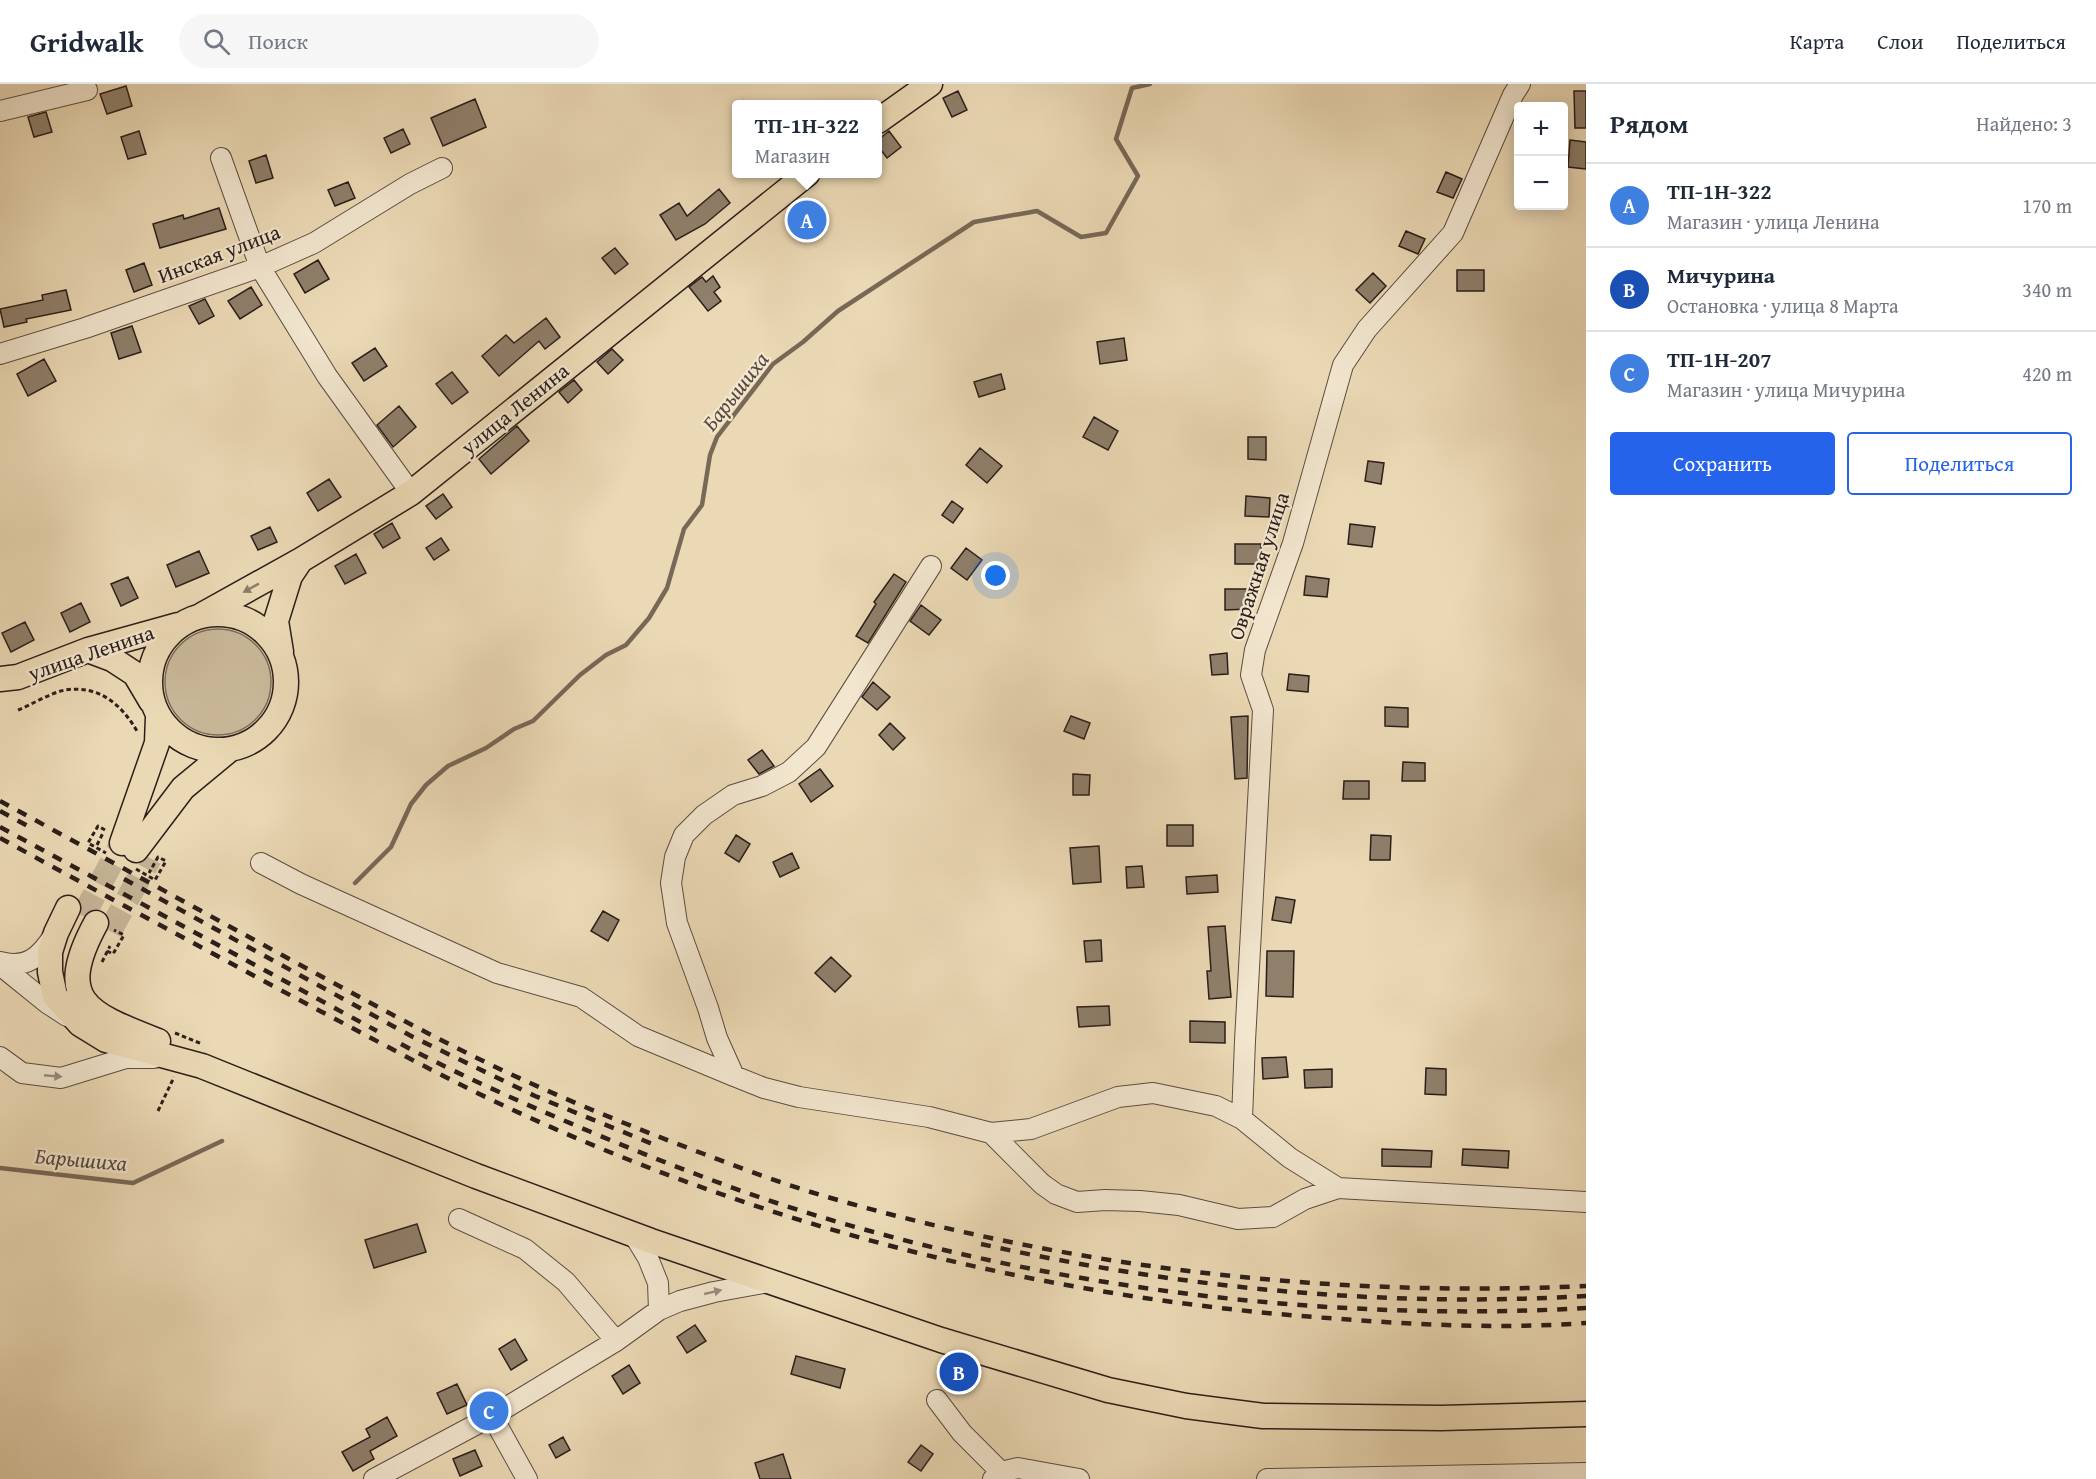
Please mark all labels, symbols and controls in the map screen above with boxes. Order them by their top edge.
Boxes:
search box [179,14,599,68]
text: Gridwalk [30,21,143,62]
icon: search [200,25,233,58]
text: Поиск [248,25,308,57]
text: Карта [1790,26,1844,57]
text: Слои [1877,26,1923,57]
text: Поделиться [1956,26,2066,57]
popup [732,100,882,178]
map controls [1514,102,1568,210]
button: + [1514,102,1568,156]
text: Рядом [1610,104,1688,143]
text: ТП-1Н-322 [755,109,859,141]
text: Найдено: 3 [1976,109,2072,138]
text: Магазин [755,141,830,170]
button: − [1514,156,1568,210]
text: ТП-1Н-322 [1667,175,1772,207]
text: A [1623,191,1636,220]
text: 170 m [2022,191,2072,220]
pin: A [788,198,826,242]
text: Магазин · улица Ленина [1667,207,1880,236]
street label: Инская улица [153,216,284,291]
text: Мичурина [1667,259,1775,291]
text: B [1623,275,1636,304]
text: 340 m [2022,275,2072,304]
text: Остановка · улица 8 Марта [1667,291,1898,320]
text: ТП-1Н-207 [1667,343,1772,375]
water label: Барышиха [694,345,776,437]
street label: улица Ленина [453,355,575,463]
text: C [1624,359,1635,388]
text: 420 m [2022,359,2072,388]
text: Магазин · улица Мичурина [1667,375,1905,404]
button: Сохранить [1610,432,1835,495]
button: Поделиться [1847,432,2072,495]
street label: Овражная улица [1220,488,1297,644]
your location [981,561,1010,590]
one-way arrow [243,582,260,592]
street label: улица Ленина [23,616,158,689]
one-way arrow [44,1072,63,1081]
water label: Барышиха [33,1139,129,1179]
one-way arrow [704,1287,722,1297]
pin: B [940,1350,978,1394]
pin: C [470,1388,508,1434]

